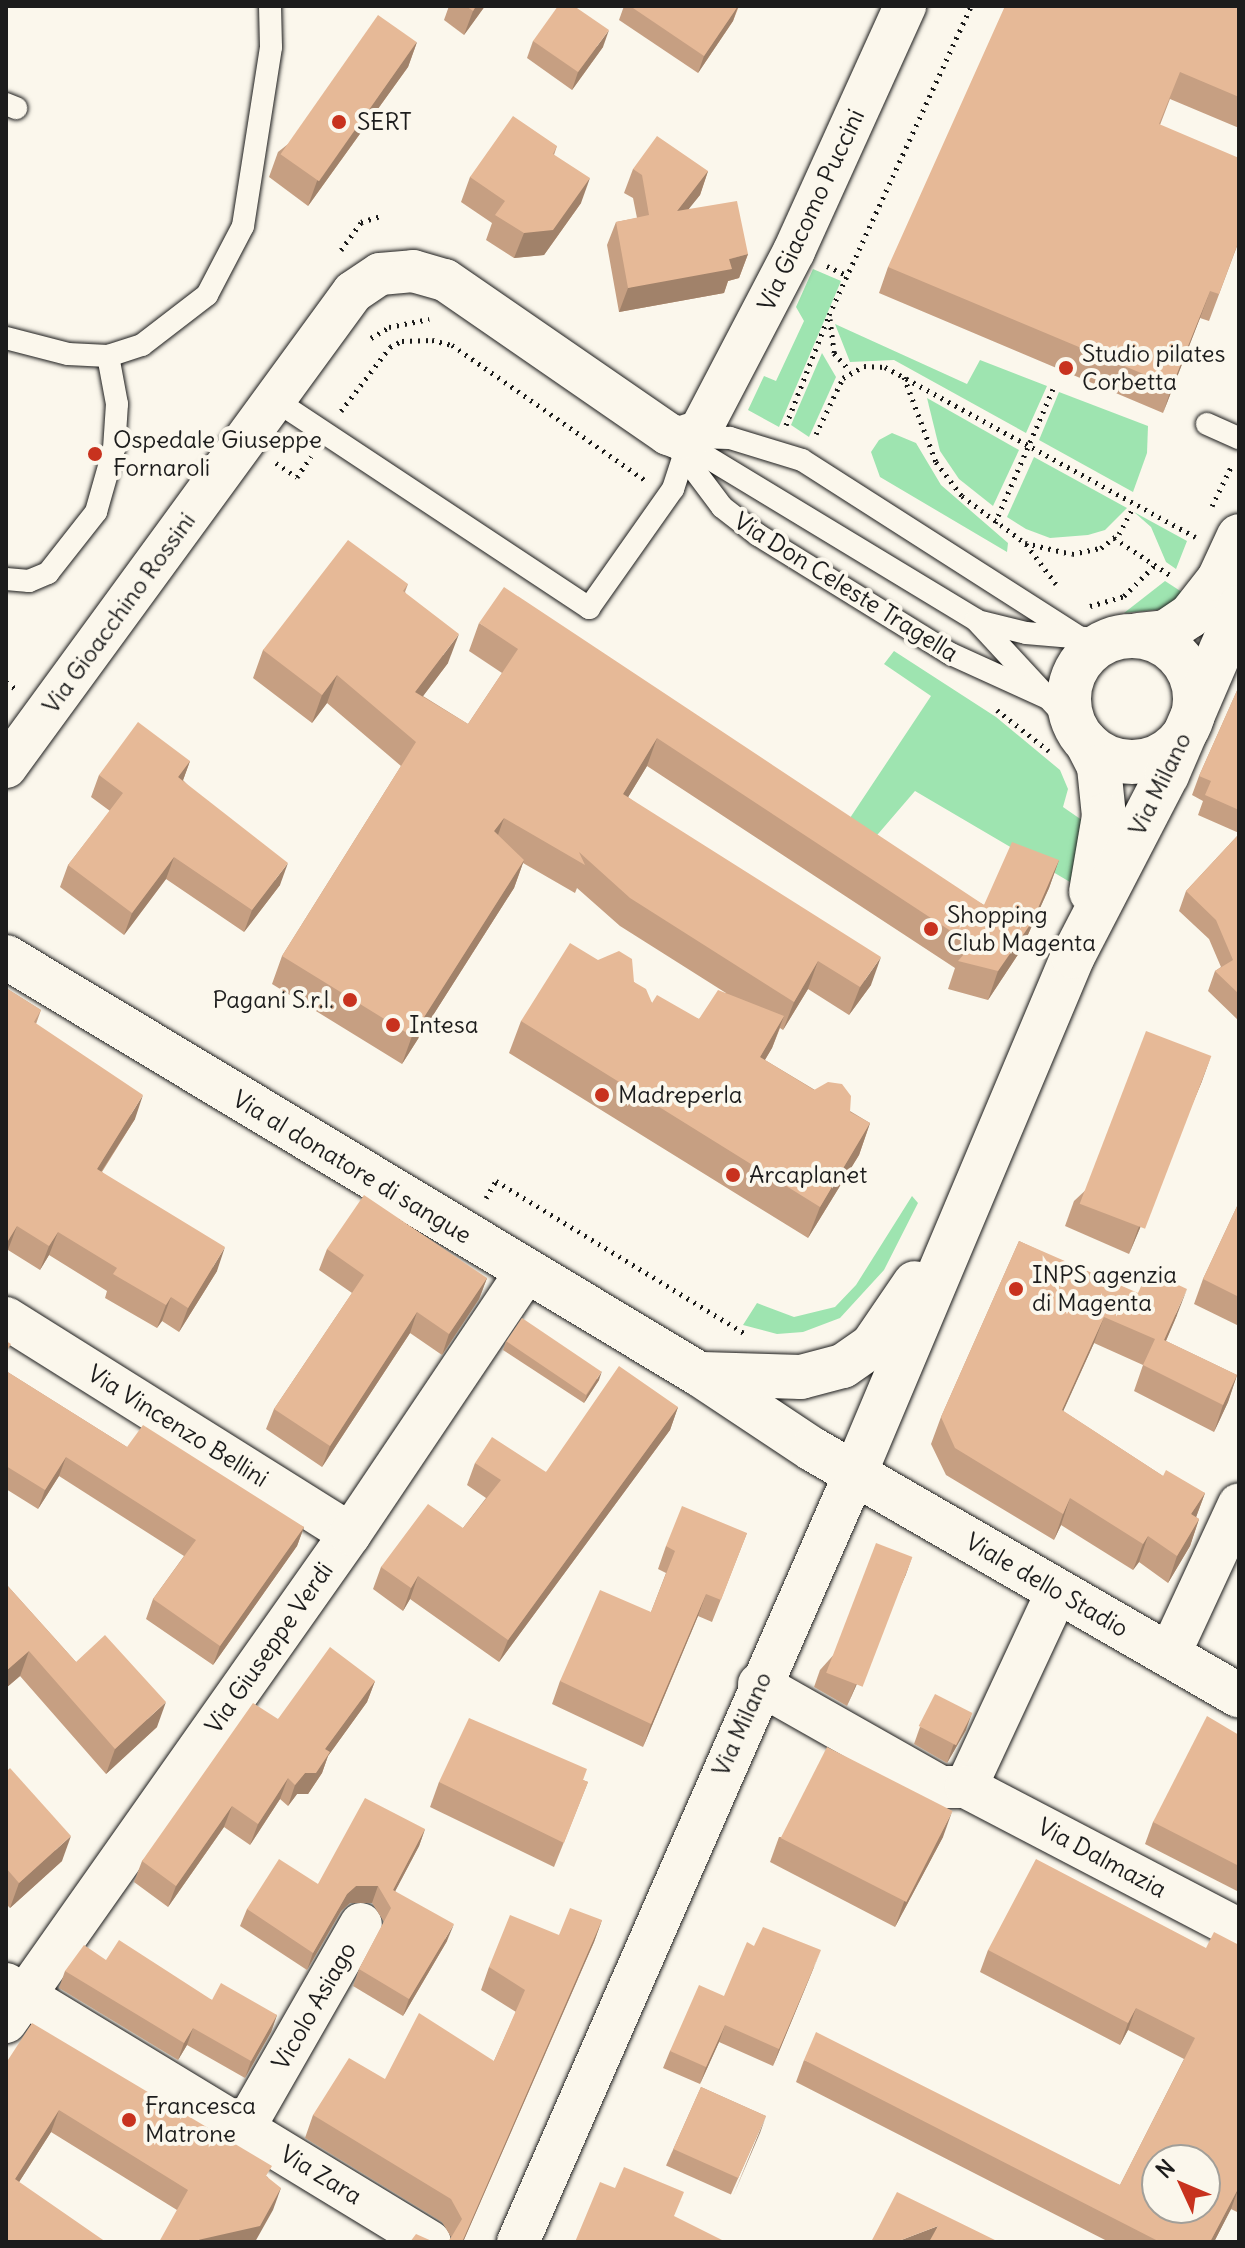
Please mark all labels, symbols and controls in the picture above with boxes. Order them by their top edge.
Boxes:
street label: Via Giacomo Puccini [752,105,870,315]
place label: SERT [357,108,412,136]
marker: SERT [328,111,350,133]
place label: Studio pilates Corbetta [1082,340,1225,396]
marker: Studio pilates Corbetta [1057,359,1075,377]
place label: Ospedale Giuseppe Fornaroli [113,426,322,482]
marker: Ospedale Giuseppe Fornaroli [84,443,106,465]
street label: Via Don Celeste Tragella [729,506,963,668]
street label: Via Gioacchino Rossini [36,507,202,719]
street label: Via Milano [1123,728,1197,840]
place label: Shopping Club Magenta [947,901,1096,957]
marker: Shopping Club Magenta [922,920,940,938]
place label: Pagani S.r.l. [212,986,334,1014]
marker: Pagani S.r.l. [341,991,359,1009]
place label: Intesa [409,1011,478,1039]
marker: Intesa [384,1016,402,1034]
place label: Madreperla [618,1081,743,1109]
street label: Via al donatore di sangue [228,1084,476,1250]
marker: Madreperla [593,1086,611,1104]
place label: Arcaplanet [749,1161,867,1189]
marker: Arcaplanet [724,1166,742,1184]
place label: INPS agenzia di Magenta [1032,1261,1177,1317]
marker: INPS agenzia di Magenta [1007,1280,1025,1298]
street label: Via Vincenzo Bellini [83,1359,273,1493]
street label: Viale dello Stadio [961,1527,1133,1643]
street label: Via Giuseppe Verdi [199,1557,339,1739]
street label: Via Milano [706,1667,778,1781]
street label: Via Dalmazia [1033,1812,1171,1904]
street label: Vicolo Asiago [266,1937,362,2075]
place label: Francesca Matrone [145,2092,256,2148]
marker: Francesca Matrone [120,2111,138,2129]
street label: Via Zara [275,2139,367,2211]
north arrow [1141,2144,1221,2224]
text: N [1150,2154,1181,2184]

